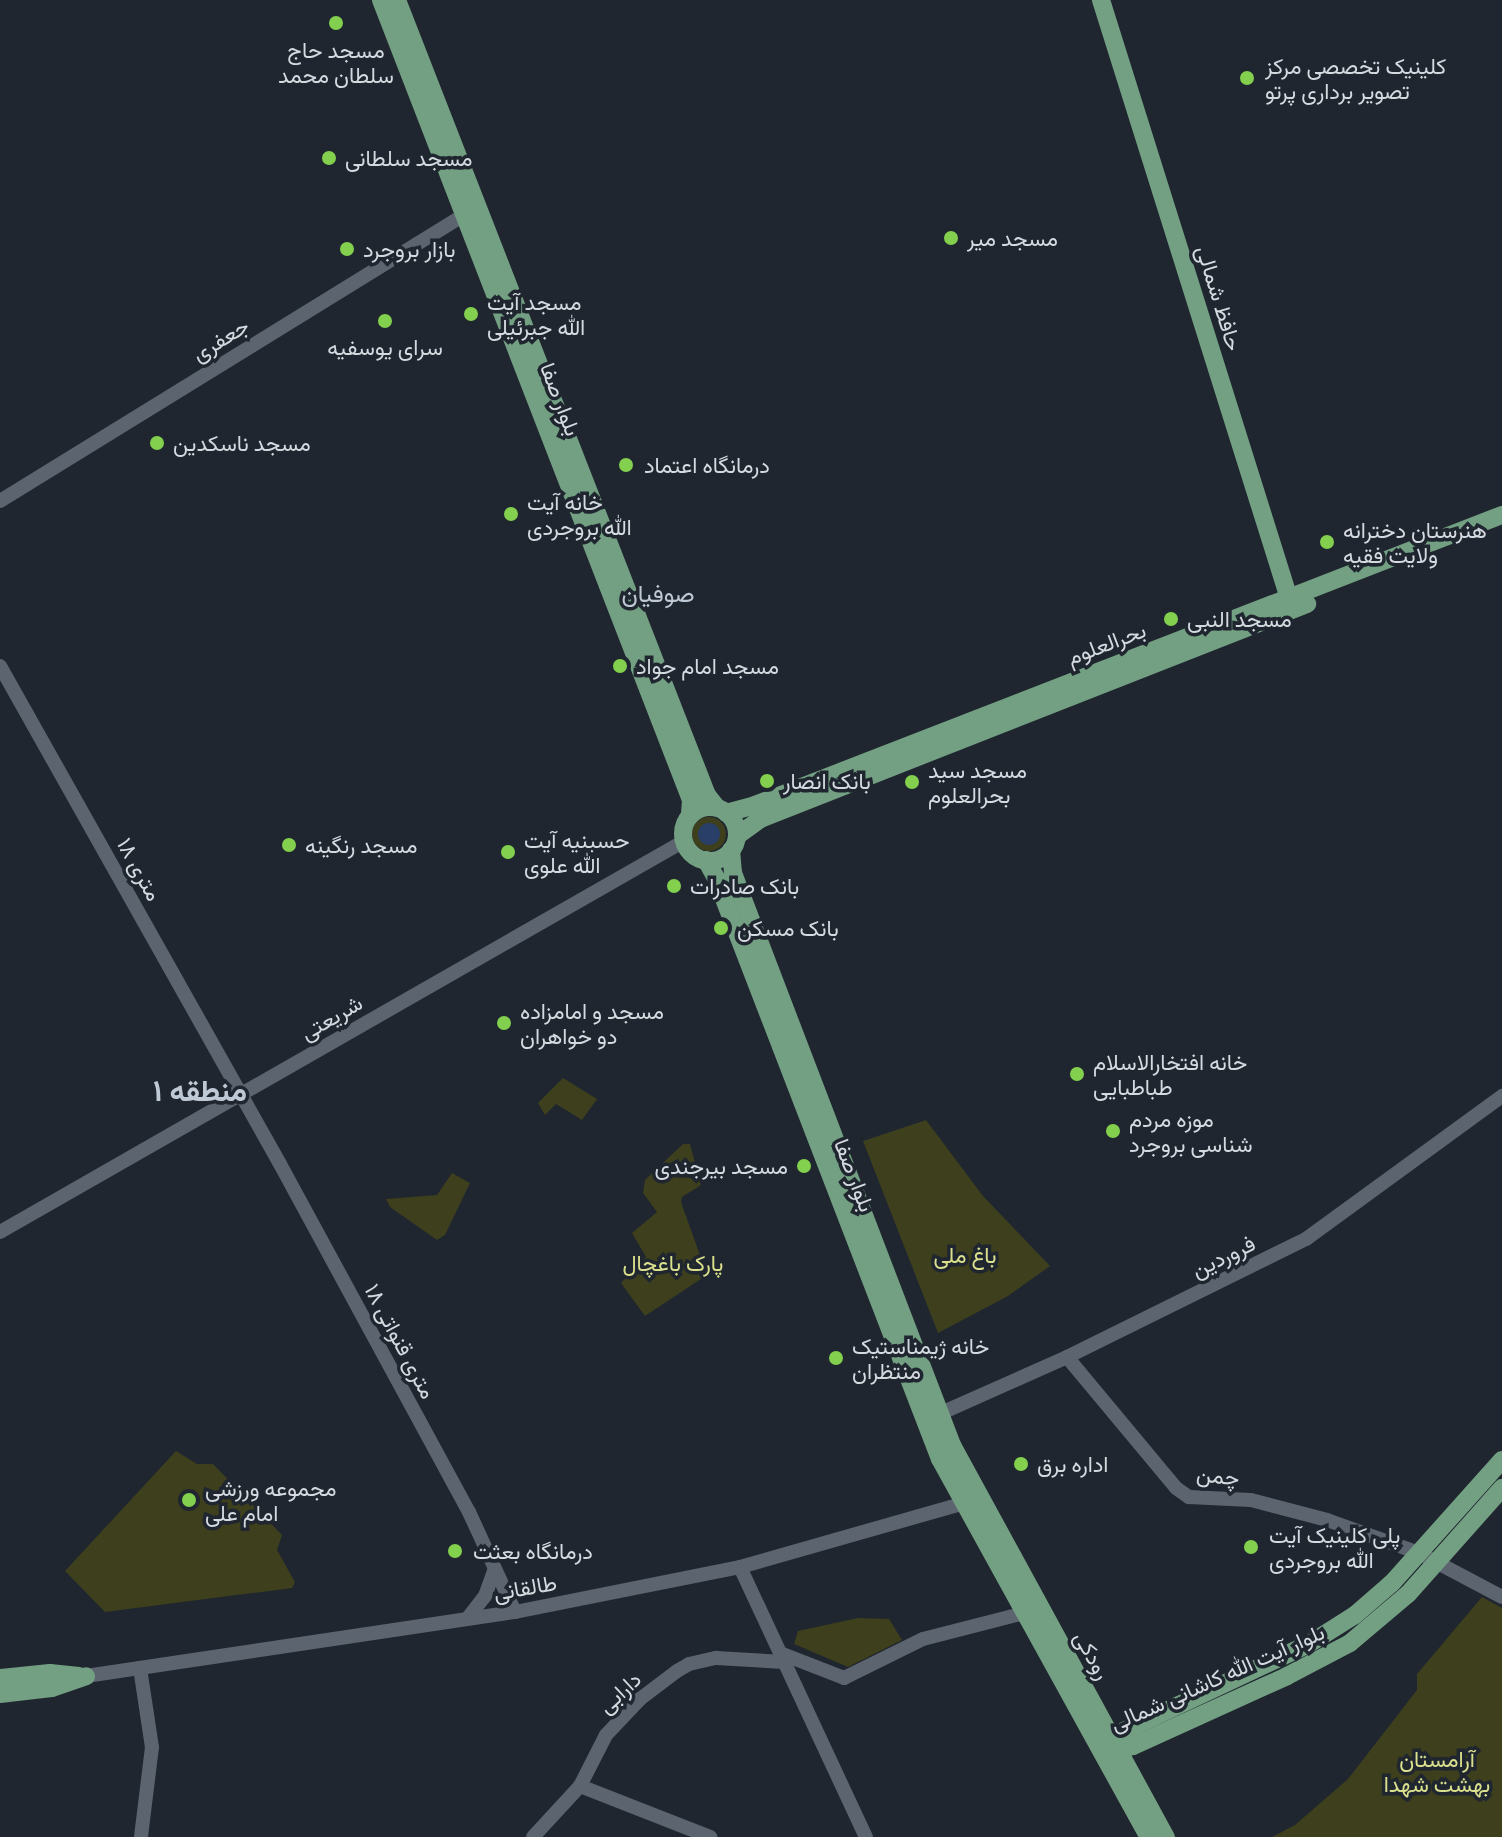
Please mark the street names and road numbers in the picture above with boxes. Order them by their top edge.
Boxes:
street label: حافظ شمالی [1191,242,1249,354]
street label: جعفری [187,311,253,367]
street label: بلوار صفا [535,359,587,439]
street label: بحرالعلوم [1063,616,1149,670]
street label: ۱۸ متری [112,833,168,905]
street label: شریعتی [295,989,367,1045]
street label: بلوار صفا [829,1135,881,1215]
street label: فروردین [1187,1229,1259,1283]
street label: ۱۸ متری قنواتی [360,1279,442,1403]
street label: چمن [1195,1460,1241,1490]
street label: طالقانی [491,1568,559,1606]
street label: بلوار آیت الله کاشانی شمالی [1106,1618,1328,1736]
street label: رودکی [1069,1626,1117,1684]
street label: دارابی [592,1665,646,1719]

